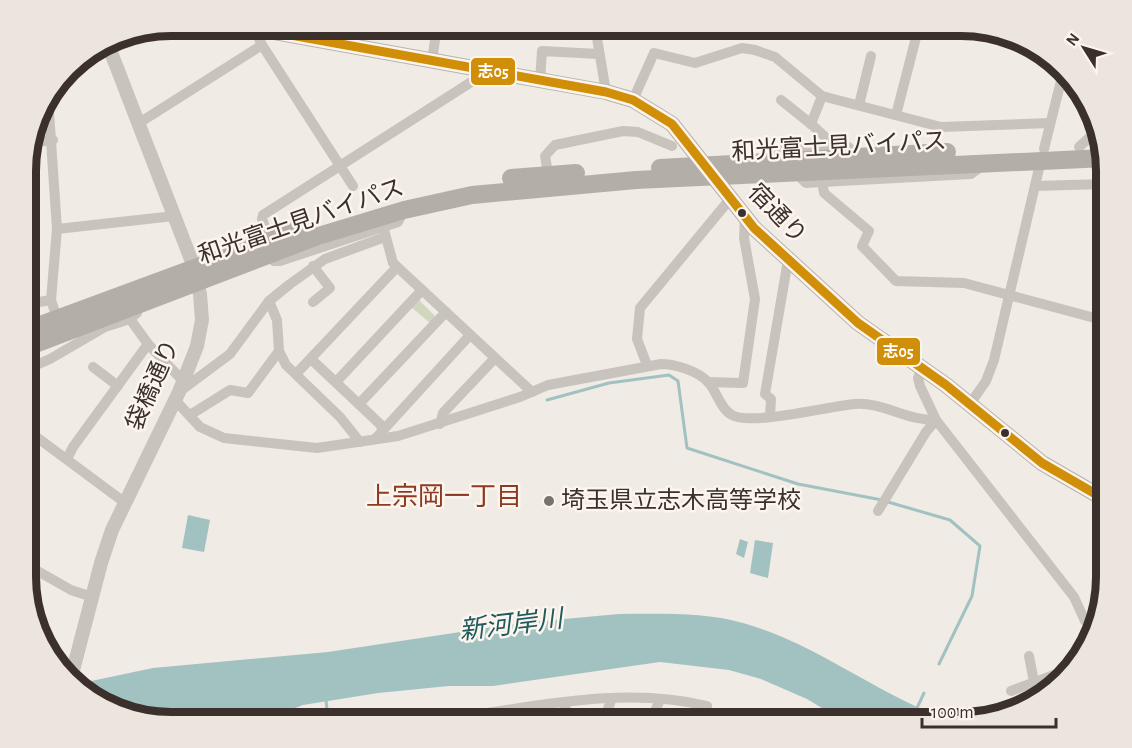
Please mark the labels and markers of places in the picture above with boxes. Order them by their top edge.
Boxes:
unlabelled marker [736,207,748,219]
unlabelled marker [999,427,1011,439]
place label: 埼玉県立志木高等学校 [561,487,801,513]
marker: 埼玉県立志木高等学校 [542,494,556,508]

